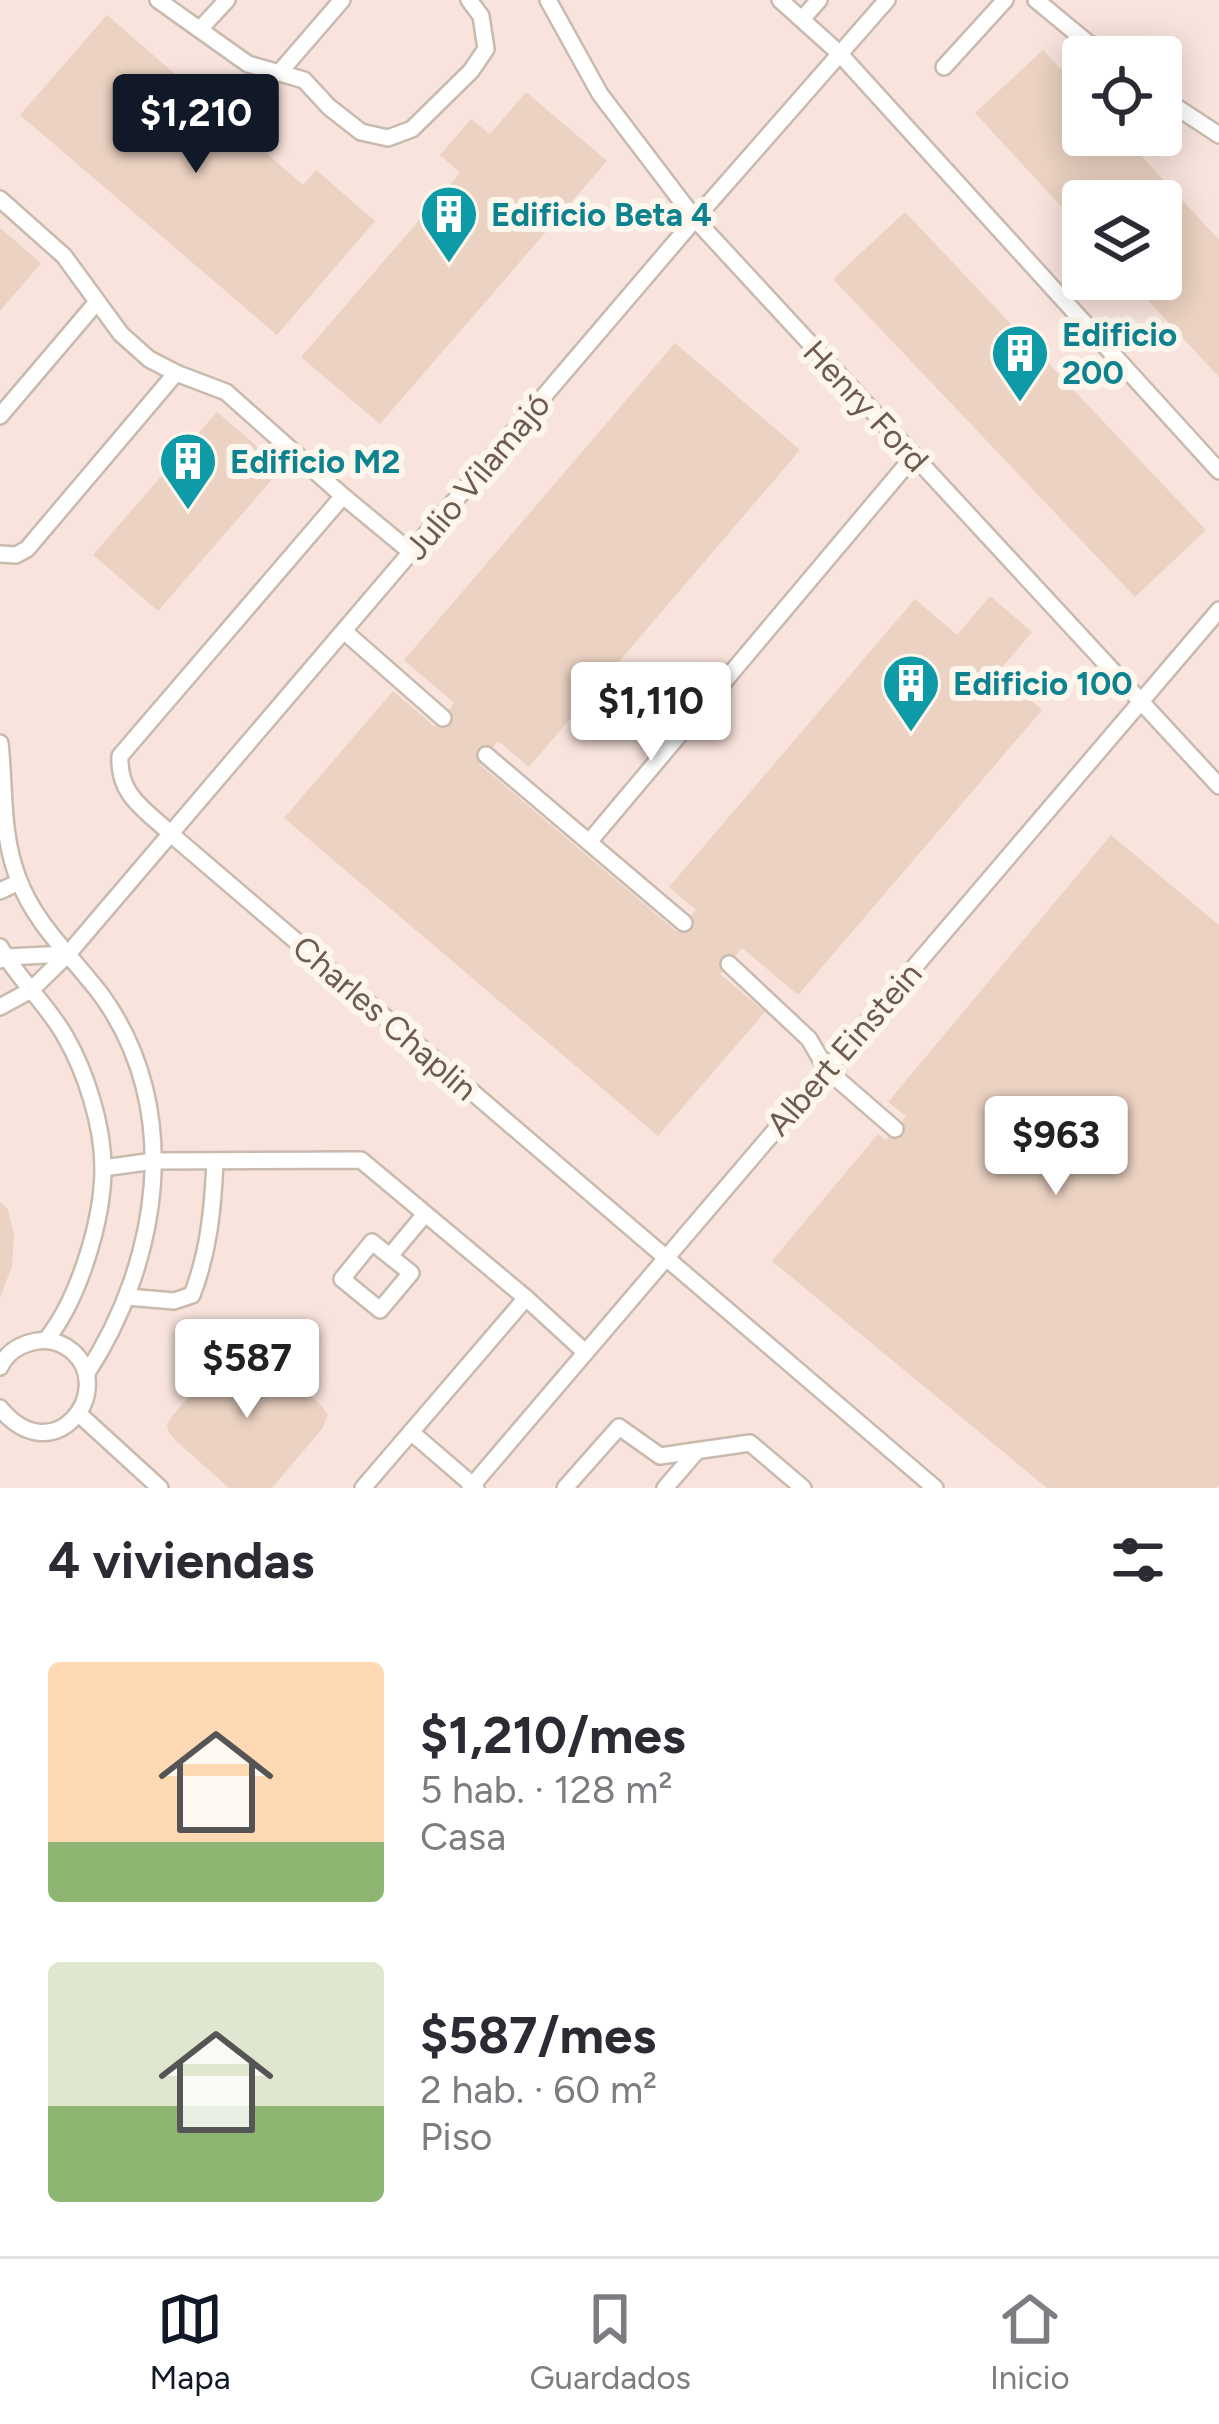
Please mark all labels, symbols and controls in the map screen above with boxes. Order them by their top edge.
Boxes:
map controls [1062,36,1182,300]
button: locate [1062,36,1182,156]
pin: $1,210 [98,74,294,176]
text: $1,210 [140,89,252,136]
button: layers [1062,180,1182,300]
building icon: Edificio Beta 4 [418,183,480,265]
place label: Edificio Beta 4 [491,195,712,234]
place label: Edificio 200 [1062,315,1177,392]
building icon: Edificio 200 [989,322,1051,404]
street label: Henry Ford [795,332,937,480]
street label: Julio Vilamajó [396,385,558,567]
building icon: Edificio M2 [157,430,219,512]
place label: Edificio M2 [230,442,400,481]
building icon: Edificio 100 [880,652,942,734]
pin: $1,110 [553,662,749,764]
place label: Edificio 100 [953,664,1133,703]
text: $1,110 [598,677,704,724]
street label: Charles Chaplin [285,928,485,1108]
street label: Albert Einstein [758,955,930,1143]
pin: $963 [985,1096,1127,1198]
text: $963 [1012,1111,1100,1158]
pin: $587 [176,1319,318,1421]
text: $587 [202,1334,292,1381]
icon: filters [1105,1527,1171,1593]
text: 4 viviendas [48,1530,314,1591]
text: $1,210/mes [420,1705,686,1766]
icon: home [144,1710,288,1854]
text: 5 hab. · 128 m² [420,1766,673,1813]
text: Casa [420,1813,506,1860]
text: $587/mes [420,2005,656,2066]
icon: home [144,2010,288,2154]
text: 2 hab. · 60 m² [420,2066,657,2113]
text: Piso [420,2113,492,2160]
tab: Mapa [149,2286,231,2397]
tab: Guardados [529,2286,691,2397]
tab: Inicio [990,2286,1070,2397]

